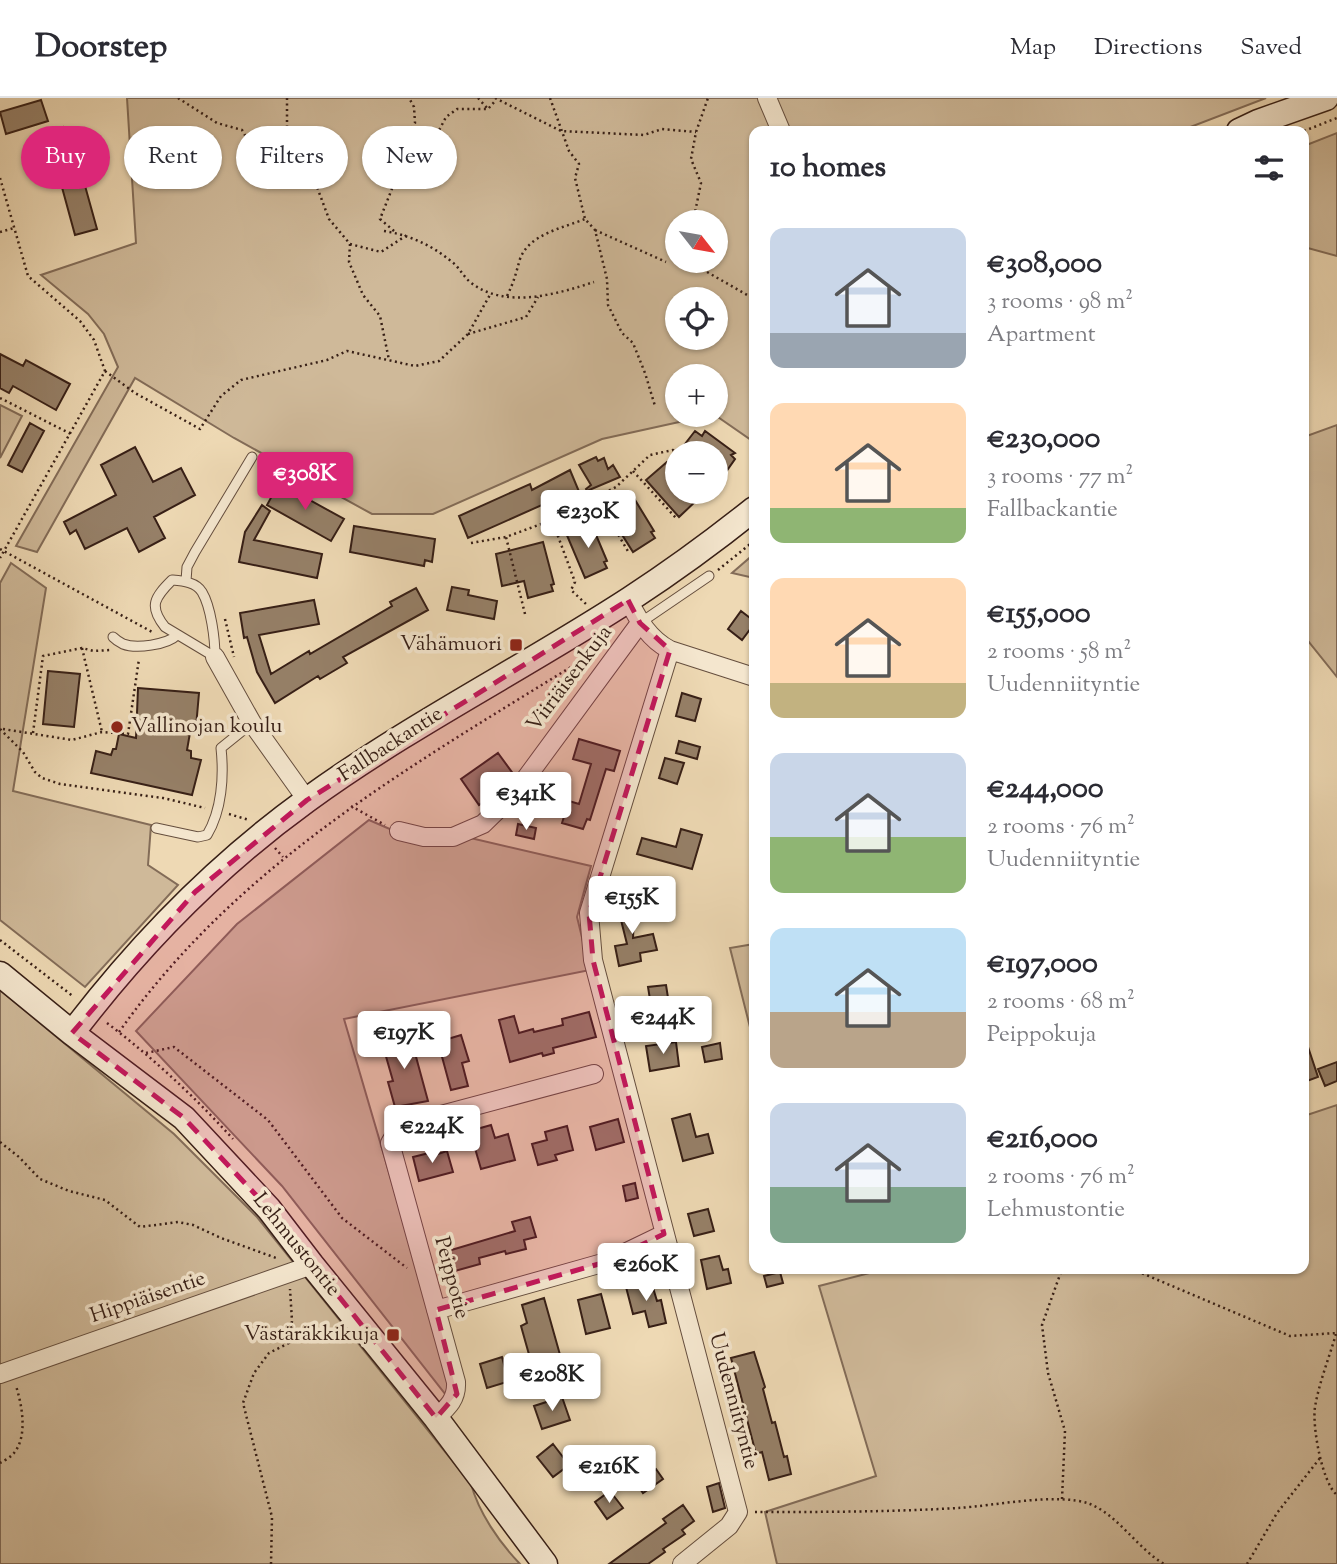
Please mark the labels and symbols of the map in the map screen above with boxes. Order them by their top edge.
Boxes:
north arrow [665,210,728,273]
pin: €308K [256,452,354,512]
pin: €230K [539,490,637,550]
street label: Viiriäisenkuja [520,619,620,738]
place label: Vähämuori [400,630,502,660]
marker: Vähämuori [508,637,524,653]
street label: Fallbackantie [333,700,449,790]
place label: Vallinojan koulu [131,712,282,742]
marker: Vallinojan koulu [109,719,125,735]
pin: €341K [477,772,575,832]
pin: €155K [583,876,681,936]
pin: €244K [614,996,712,1056]
pin: €197K [355,1012,453,1071]
pin: €224K [383,1105,481,1165]
street label: Lehmustontie [245,1187,347,1303]
street label: Peippotie [426,1234,476,1322]
pin: €260K [597,1244,695,1303]
street label: Hippiäisentie [86,1264,210,1332]
place label: Västäräkkikuja [244,1320,379,1350]
marker: Västäräkkikuja [385,1327,401,1343]
street label: Uudenniityntie [700,1330,766,1472]
pin: €208K [503,1354,601,1413]
pin: €216K [560,1446,658,1505]

